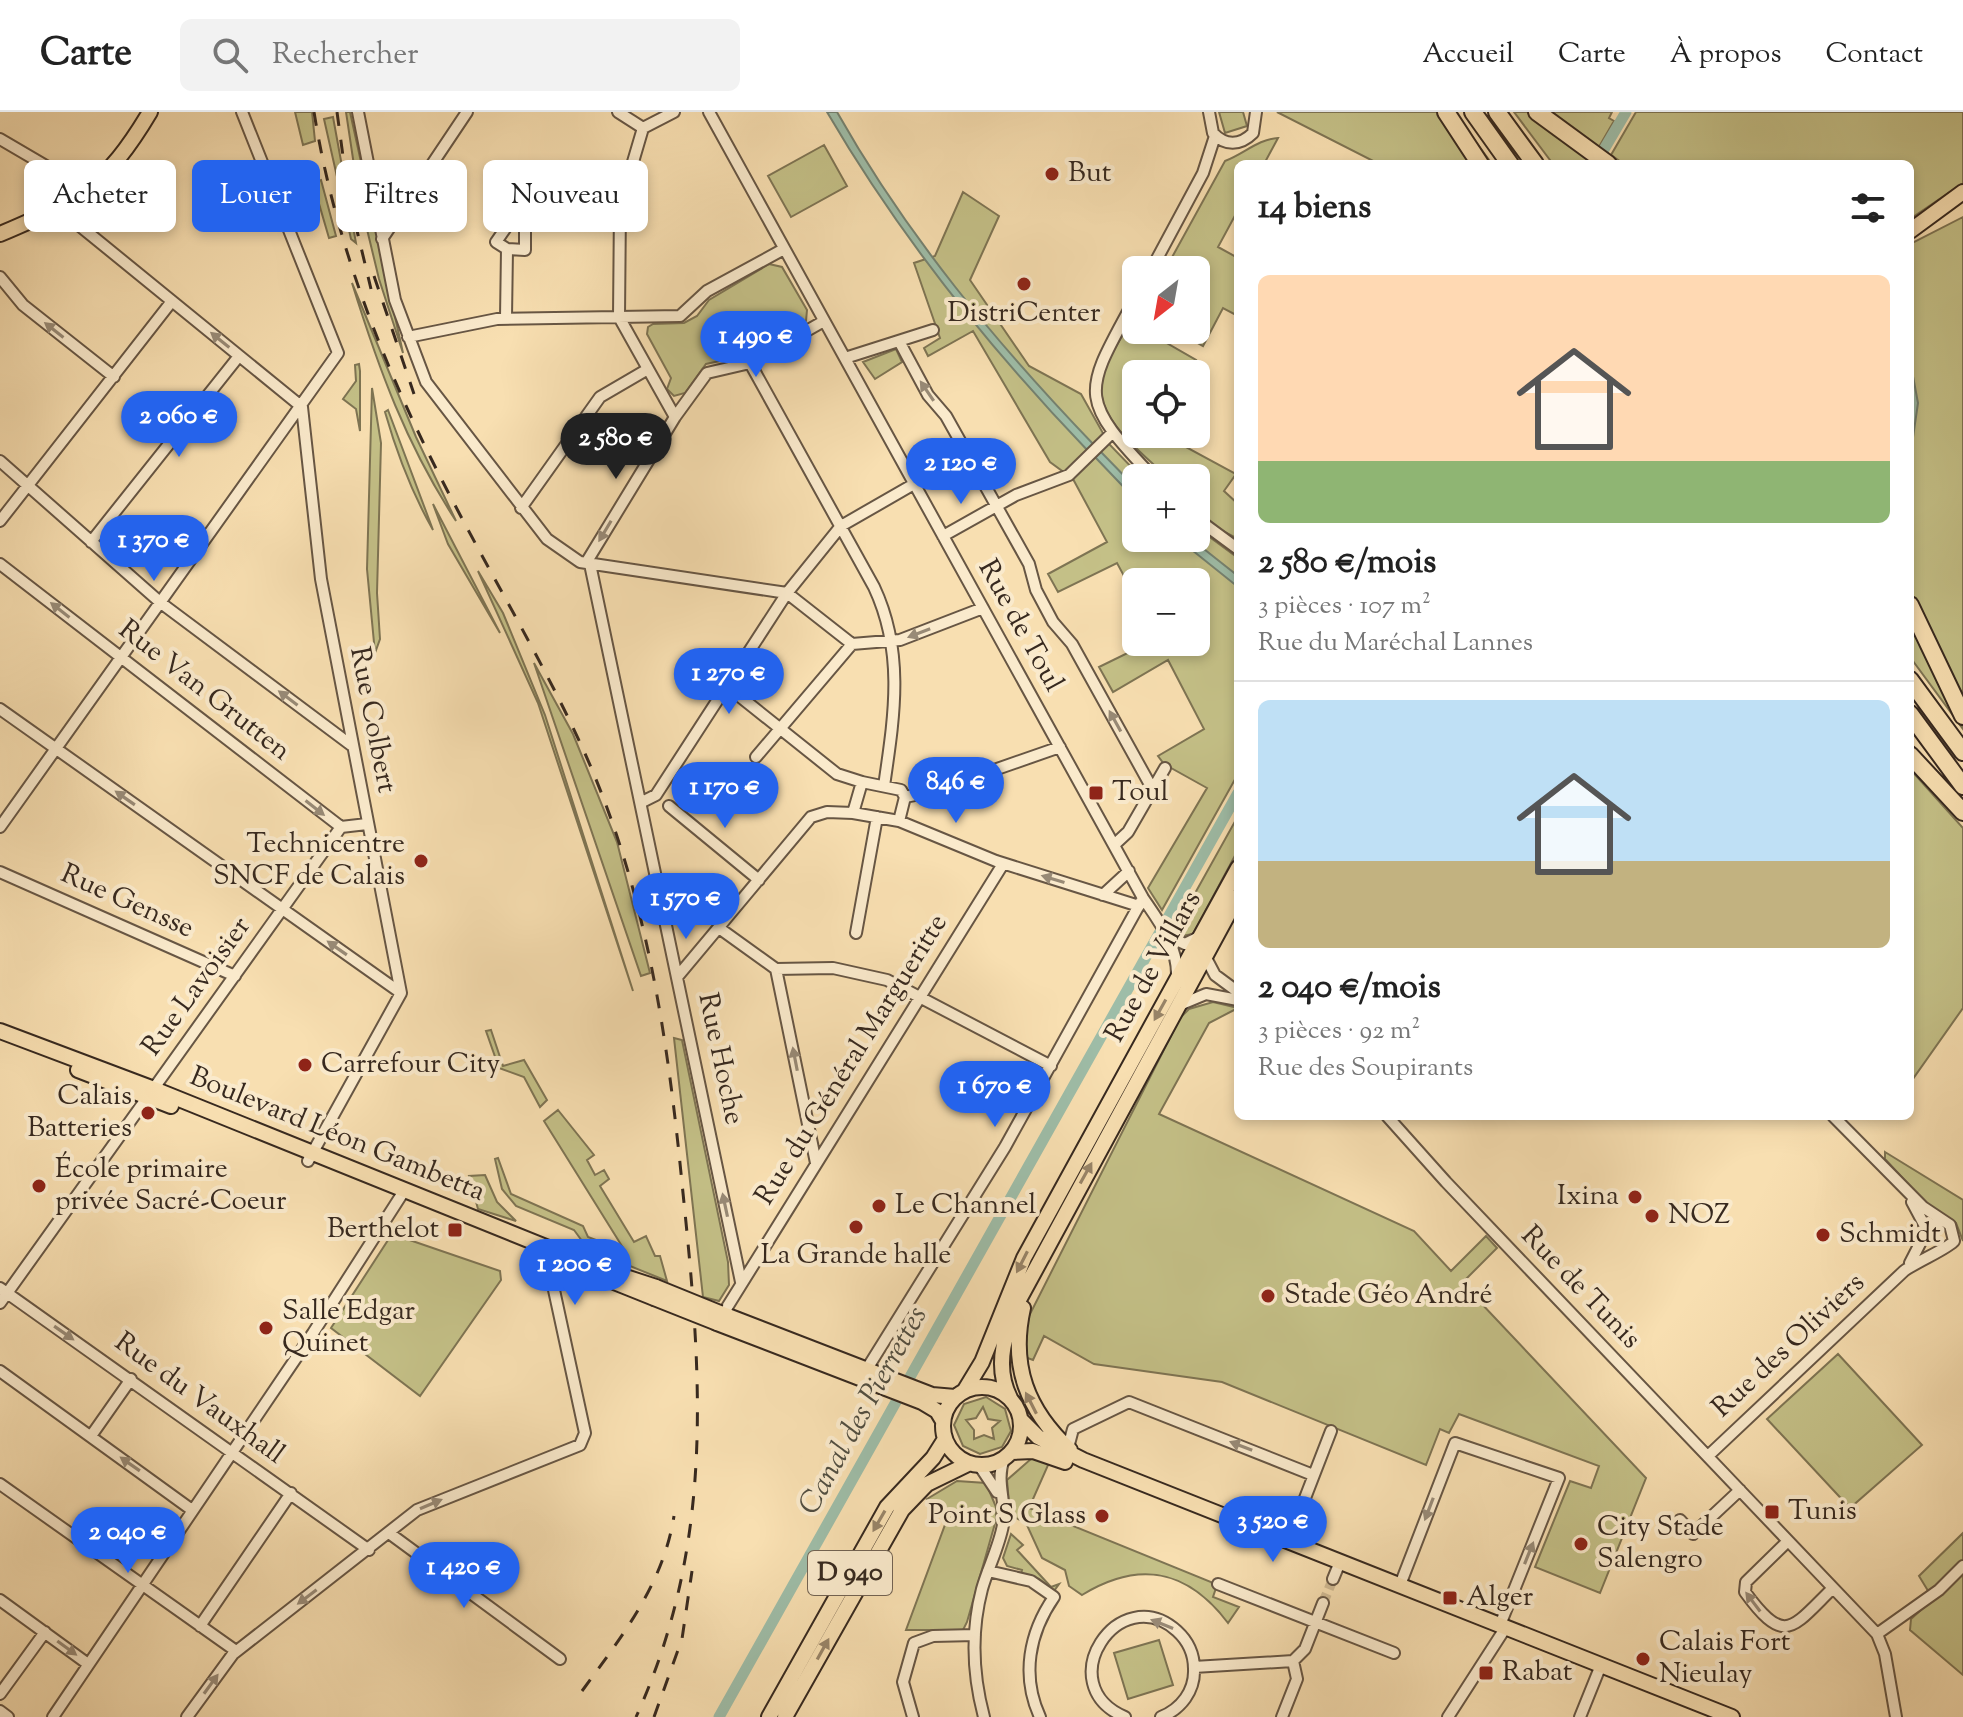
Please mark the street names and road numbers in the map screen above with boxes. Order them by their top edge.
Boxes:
street label: Rue de Toul [967,553,1073,699]
street label: Rue Van Grutten [109,611,299,771]
street label: Rue Colbert [338,644,406,797]
street label: Rue Gensse [54,855,200,949]
street label: Rue de Villars [1096,884,1212,1050]
street label: Rue du Général Margueritte [746,907,958,1213]
street label: Rue Lavoisier [133,909,261,1065]
street label: Rue Hoche [687,989,753,1129]
street label: Boulevard Léon Gambetta [183,1057,491,1213]
street label: Rue de Tunis [1511,1217,1649,1359]
street label: Rue des Oliviers [1703,1264,1875,1428]
street label: Rue du Vauxhall [106,1323,293,1475]
road number: D 940 [808,1551,892,1595]

